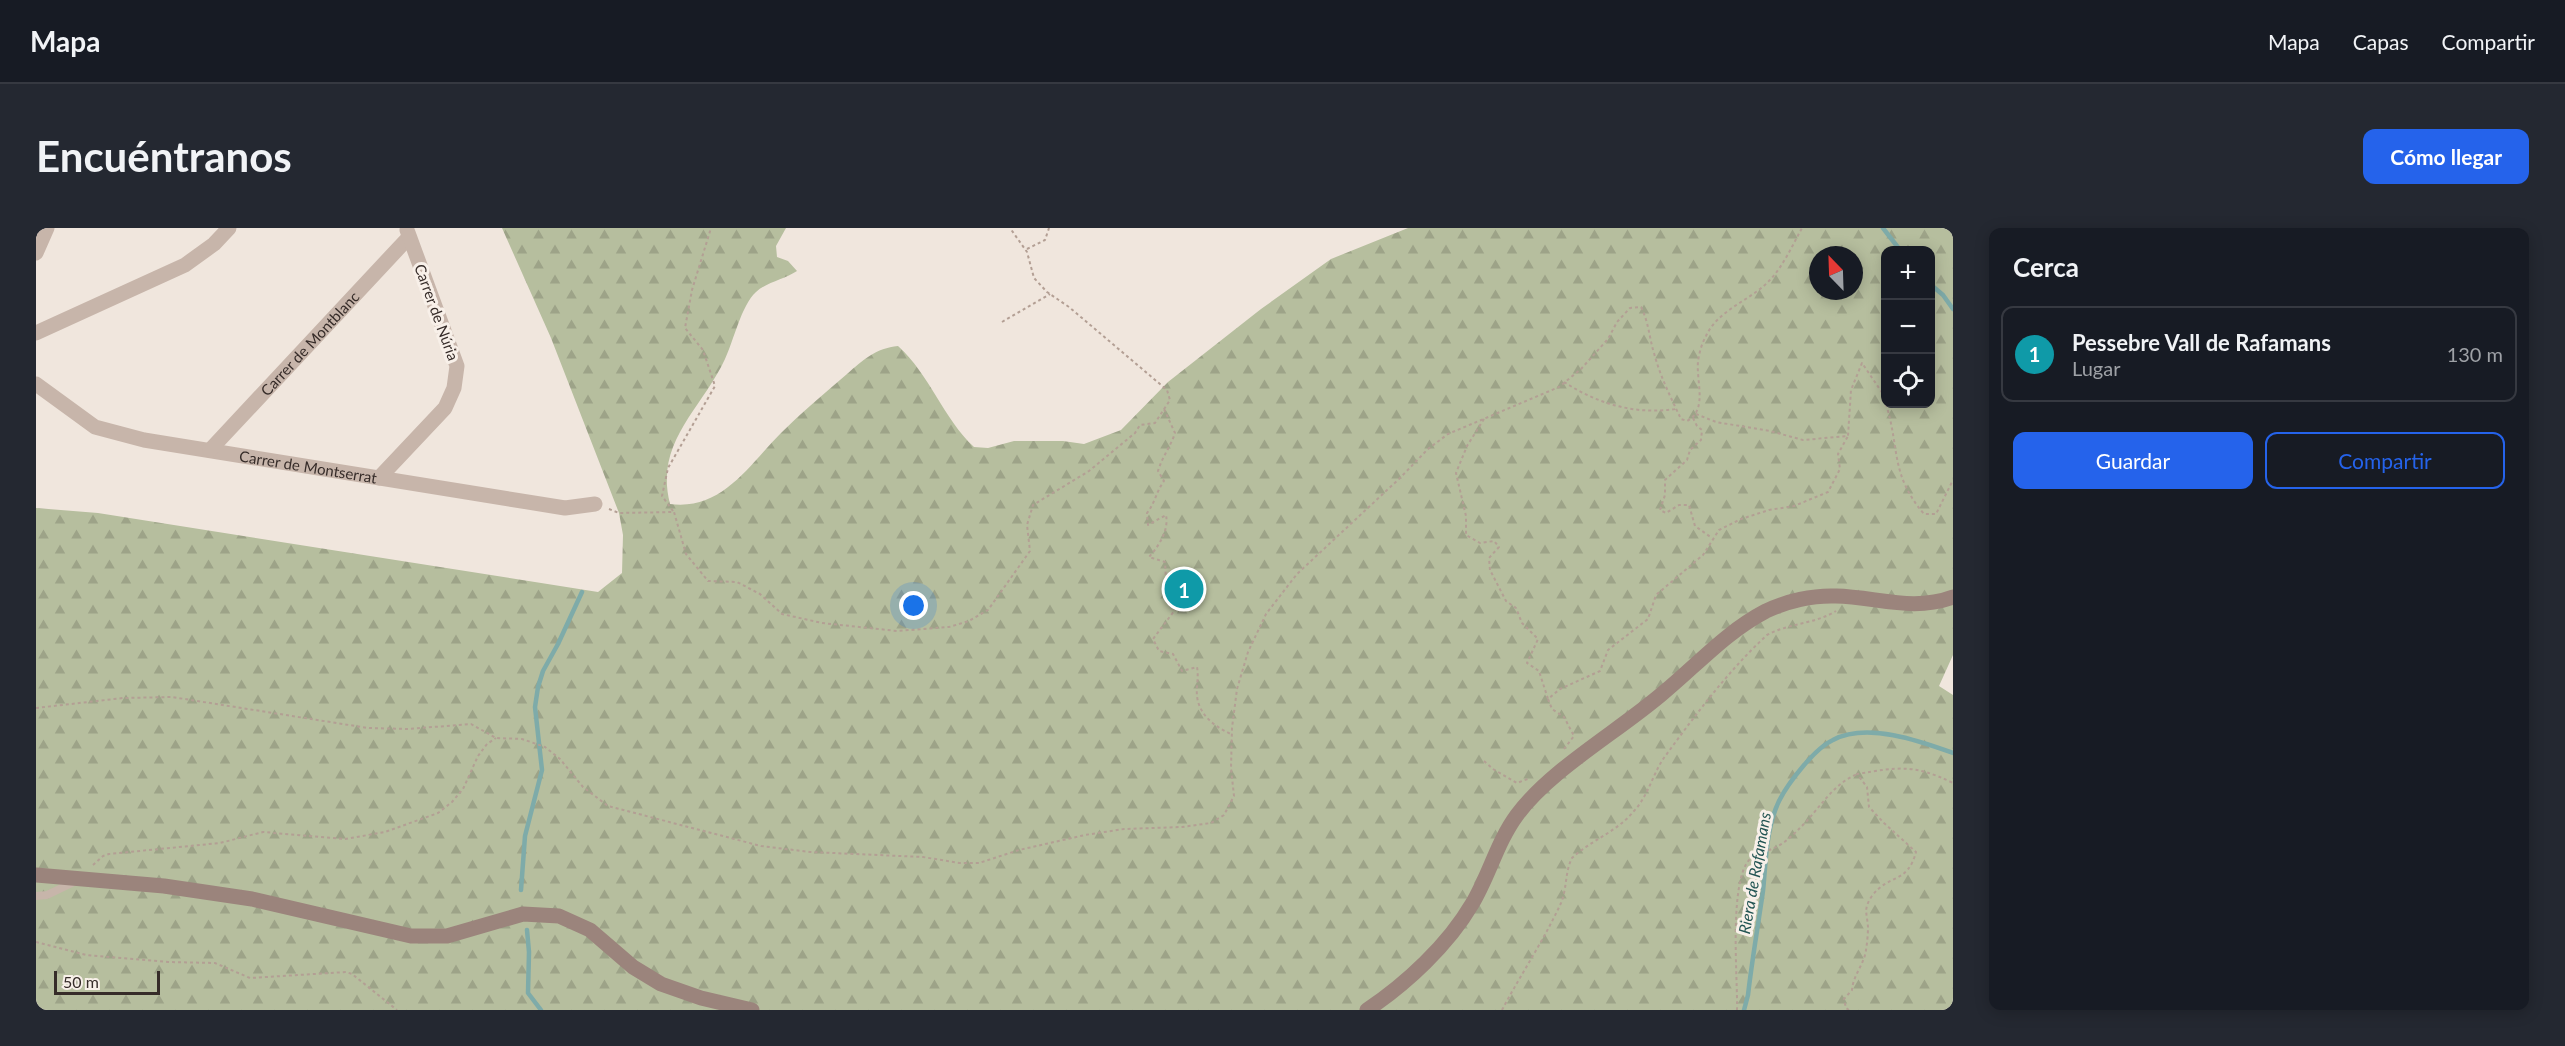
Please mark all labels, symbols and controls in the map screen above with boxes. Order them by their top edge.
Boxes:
text: Mapa [30,24,100,58]
text: Mapa [2268,29,2320,54]
text: Capas [2353,29,2409,54]
text: Compartir [2442,29,2535,54]
button: Cómo llegar [2363,129,2529,184]
text: Encuéntranos [36,131,292,181]
north arrow [1809,246,1863,300]
map controls [1881,246,1935,408]
button: + [1881,246,1935,300]
text: Cerca [2013,251,2079,283]
street label: Carrer de Núria [411,261,463,363]
street label: Carrer de Montblanc [257,287,363,399]
button: − [1881,300,1935,354]
text: Pessebre Vall de Rafamans [2072,329,2331,356]
text: 1 [2029,342,2040,366]
text: 130 m [2447,342,2503,366]
button: locate [1881,354,1935,408]
text: Lugar [2072,356,2120,380]
button: Guardar [2013,432,2253,489]
button: Compartir [2265,432,2505,489]
street label: Carrer de Montserrat [238,447,379,487]
pin: 1 [1164,566,1204,612]
your location [899,591,928,620]
water label: Riera de Rafamans [1734,810,1774,935]
scale bar [54,968,160,996]
text: 50 m [63,972,99,991]

